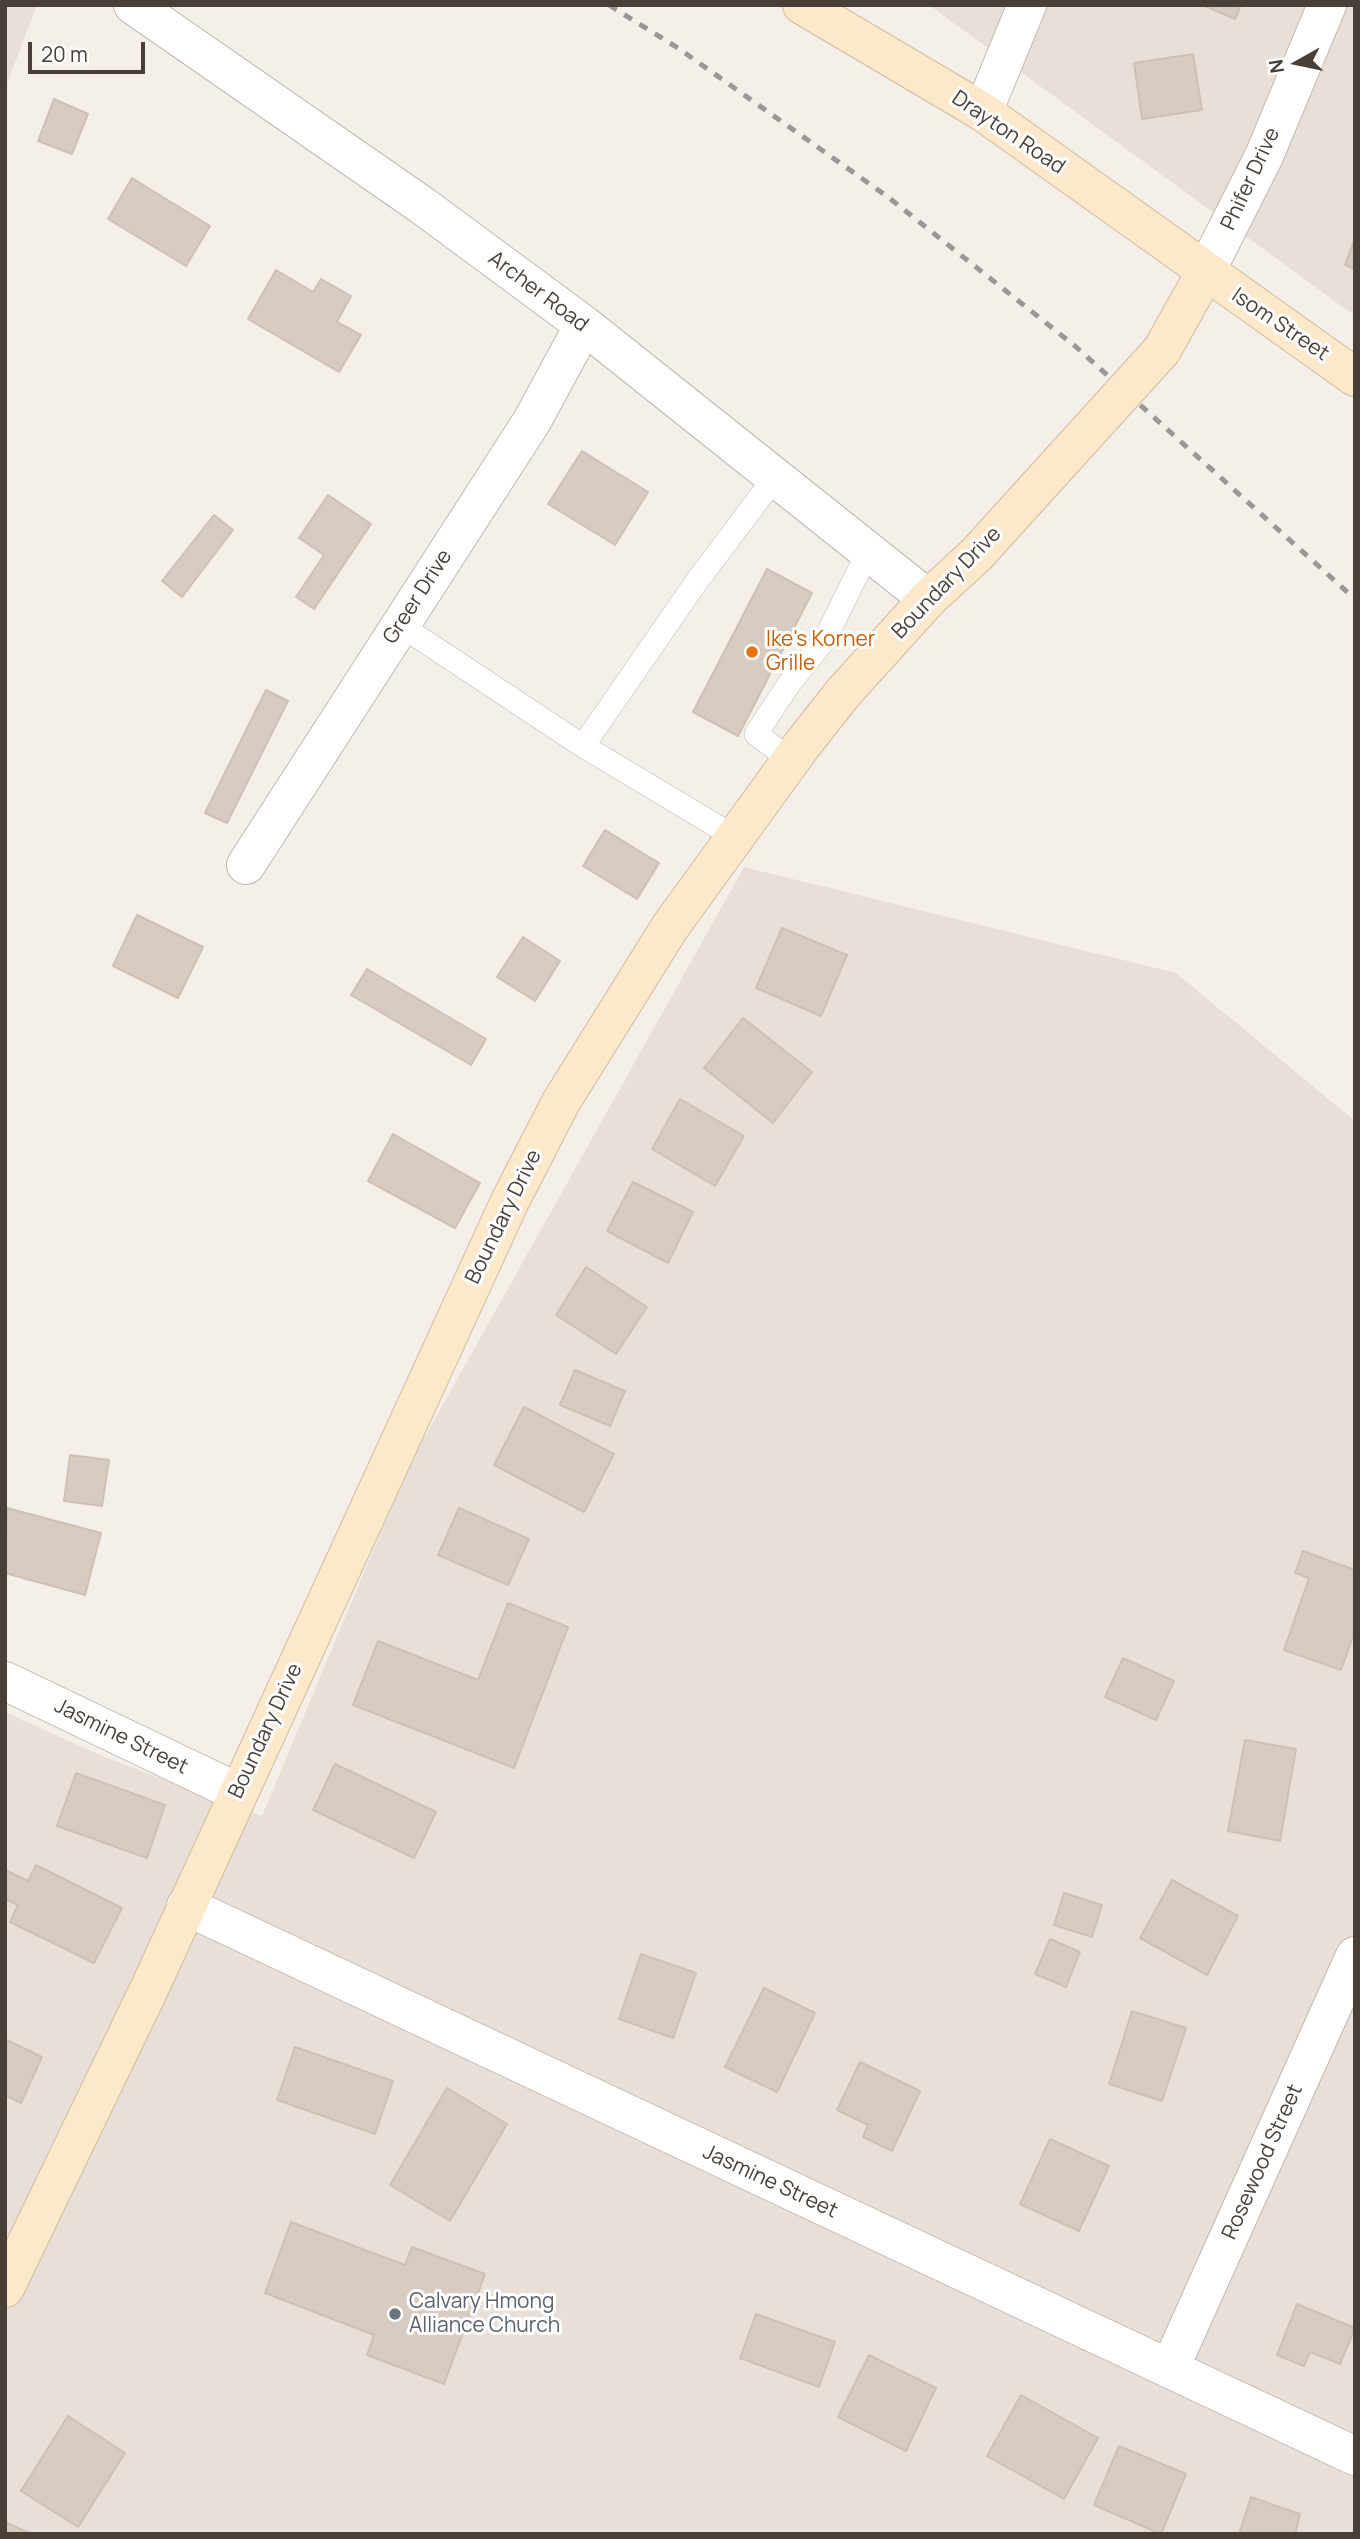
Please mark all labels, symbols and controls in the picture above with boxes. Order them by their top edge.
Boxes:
scale bar [32,28,149,72]
north arrow [1262,28,1332,98]
text: 20 m [41,40,88,68]
text: N [1262,58,1290,75]
street label: Drayton Road [947,86,1069,180]
street label: Phifer Drive [1216,124,1286,234]
street label: Archer Road [483,246,593,338]
street label: Isom Street [1227,283,1333,367]
street label: Boundary Drive [887,522,1007,644]
street label: Greer Drive [378,545,458,649]
place label: Ike's Korner Grille [766,627,875,677]
marker: Ike's Korner Grille [744,644,760,660]
street label: Boundary Drive [461,1146,547,1288]
street label: Boundary Drive [224,1659,308,1803]
street label: Jasmine Street [50,1694,192,1780]
street label: Rosewood Street [1217,2080,1309,2244]
street label: Jasmine Street [699,2140,841,2224]
place label: Calvary Hmong Alliance Church [409,2289,560,2339]
marker: Calvary Hmong Alliance Church [387,2306,403,2322]

